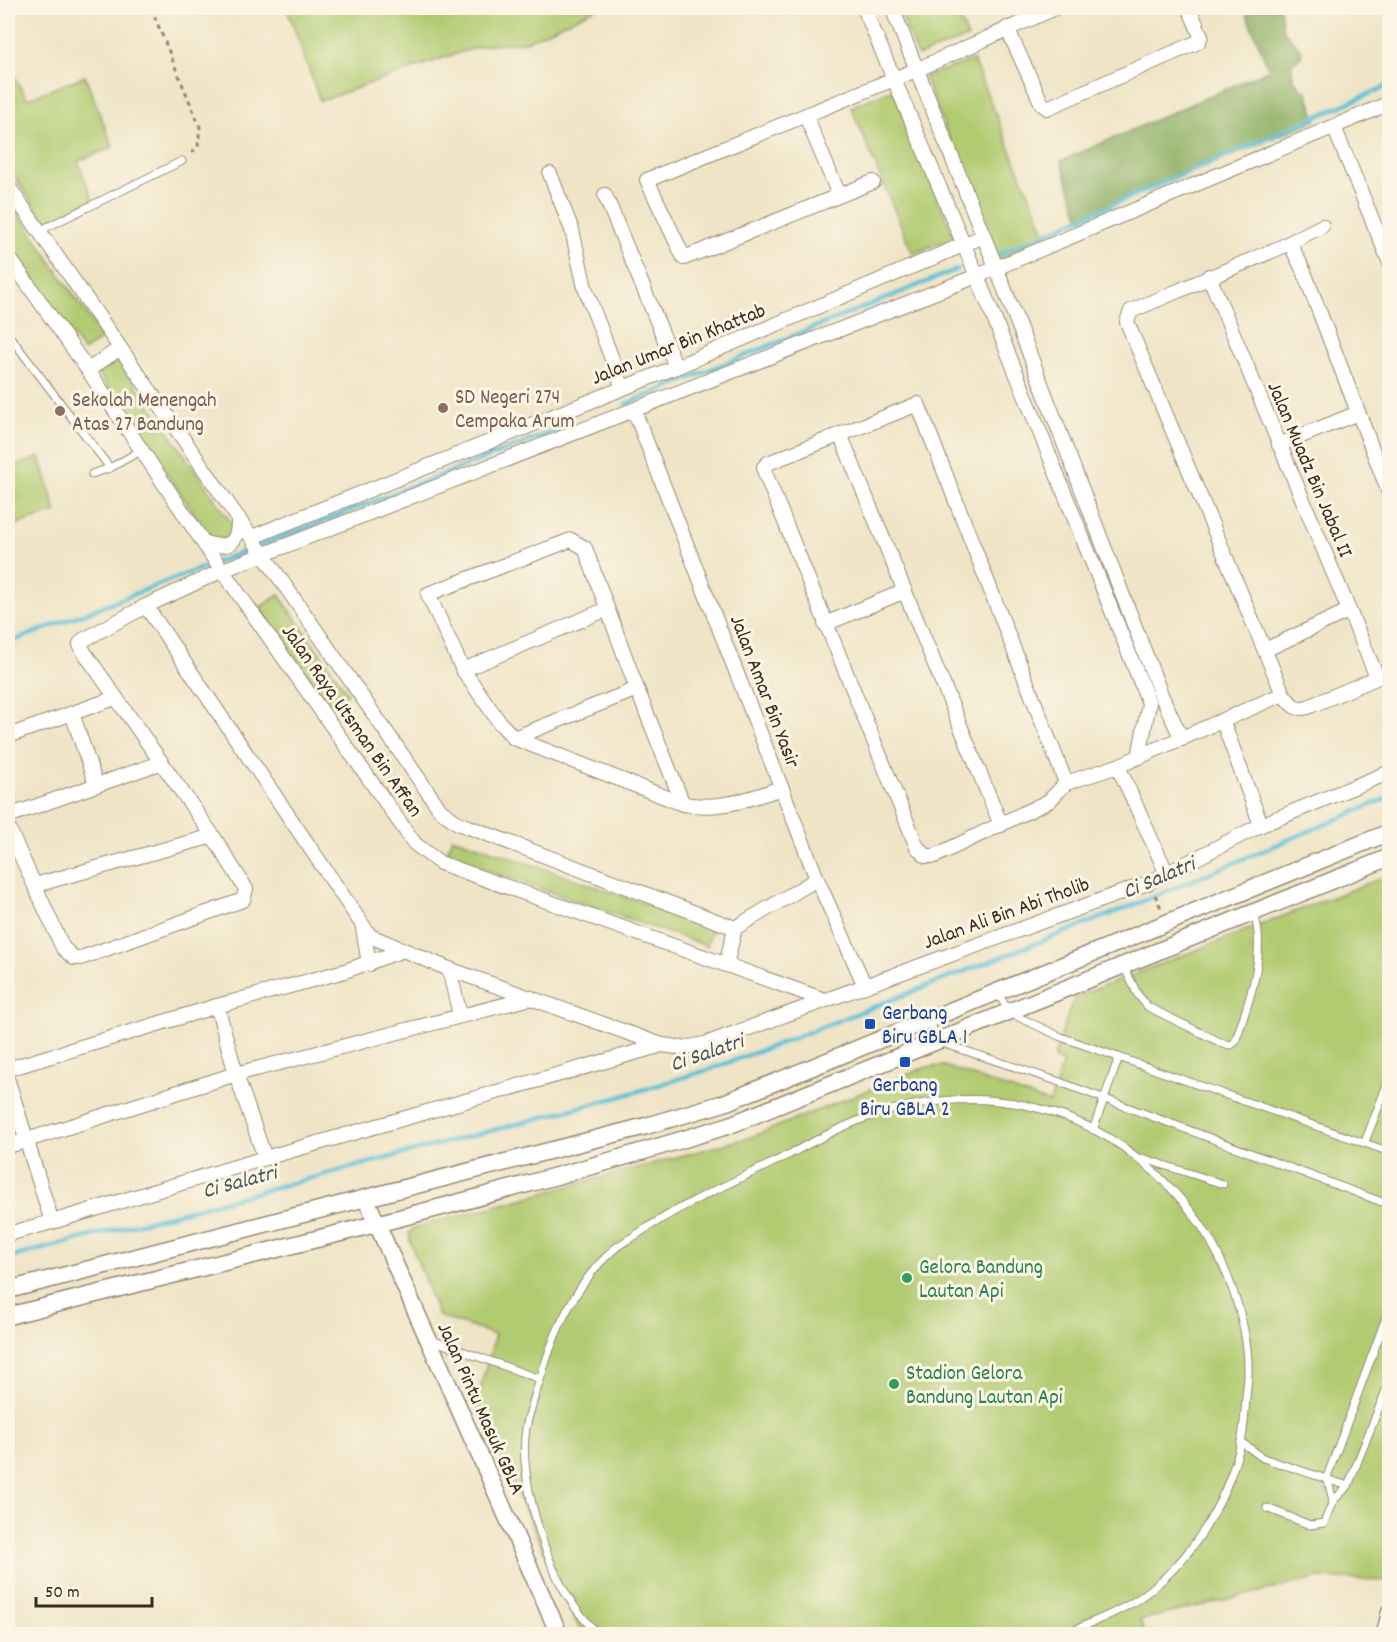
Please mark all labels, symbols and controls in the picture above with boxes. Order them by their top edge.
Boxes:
street label: Jalan Umar Bin Khattab [587,297,771,394]
street label: Jalan Muadz Bin Jabal II [1258,378,1359,563]
place label: SD Negeri 274 Cempaka Arum [455,384,575,438]
place label: Sekolah Menengah Atas 27 Bandung [72,387,217,441]
marker: SD Negeri 274 Cempaka Arum [436,401,450,415]
marker: Sekolah Menengah Atas 27 Bandung [53,404,67,418]
street label: Jalan Amar Bin Yasir [720,611,806,773]
street label: Jalan Raya Utsman Bin Affan [273,619,429,824]
water label: Ci Salatri [1118,849,1203,908]
street label: Jalan Ali Bin Abi Tholib [920,871,1094,959]
place label: Gerbang Biru GBLA 1 [882,1000,967,1054]
marker: Gerbang Biru GBLA 1 [863,1017,877,1031]
water label: Ci Salatri [666,1026,751,1081]
marker: Gerbang Biru GBLA 2 [898,1055,912,1069]
place label: Gerbang Biru GBLA 2 [860,1072,950,1126]
water label: Ci Salatri [199,1158,283,1208]
place label: Gelora Bandung Lautan Api [919,1254,1043,1308]
marker: Gelora Bandung Lautan Api [900,1271,914,1285]
street label: Jalan Pintu Masuk GBLA [428,1318,531,1500]
place label: Stadion Gelora Bandung Lautan Api [906,1360,1063,1414]
marker: Stadion Gelora Bandung Lautan Api [887,1377,901,1391]
scale bar [36,1570,152,1608]
text: 50 m [45,1581,80,1606]

